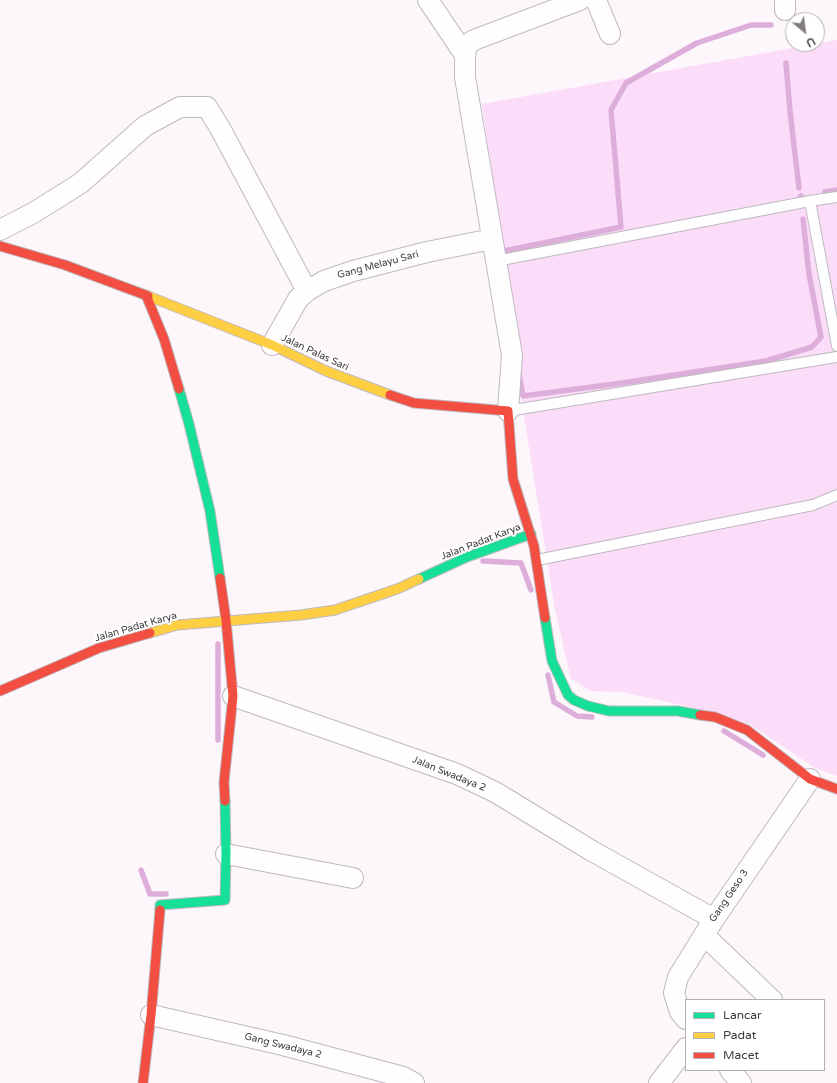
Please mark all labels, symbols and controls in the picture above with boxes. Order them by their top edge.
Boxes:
north arrow [785,12,825,52]
text: U [804,34,817,50]
street label: Gang Melayu Sari [336,248,420,282]
street label: Jalan Palas Sari [279,332,351,374]
street label: Jalan Padat Karya [439,521,523,563]
street label: Jalan Padat Karya [94,610,178,644]
street label: Jalan Swadaya 2 [411,754,487,794]
street label: Gang Geso 3 [707,867,751,925]
legend [685,999,825,1071]
text: Lancar [723,1008,762,1022]
text: Padat [723,1028,756,1042]
street label: Gang Swadaya 2 [243,1031,323,1061]
text: Macet [723,1048,759,1062]

